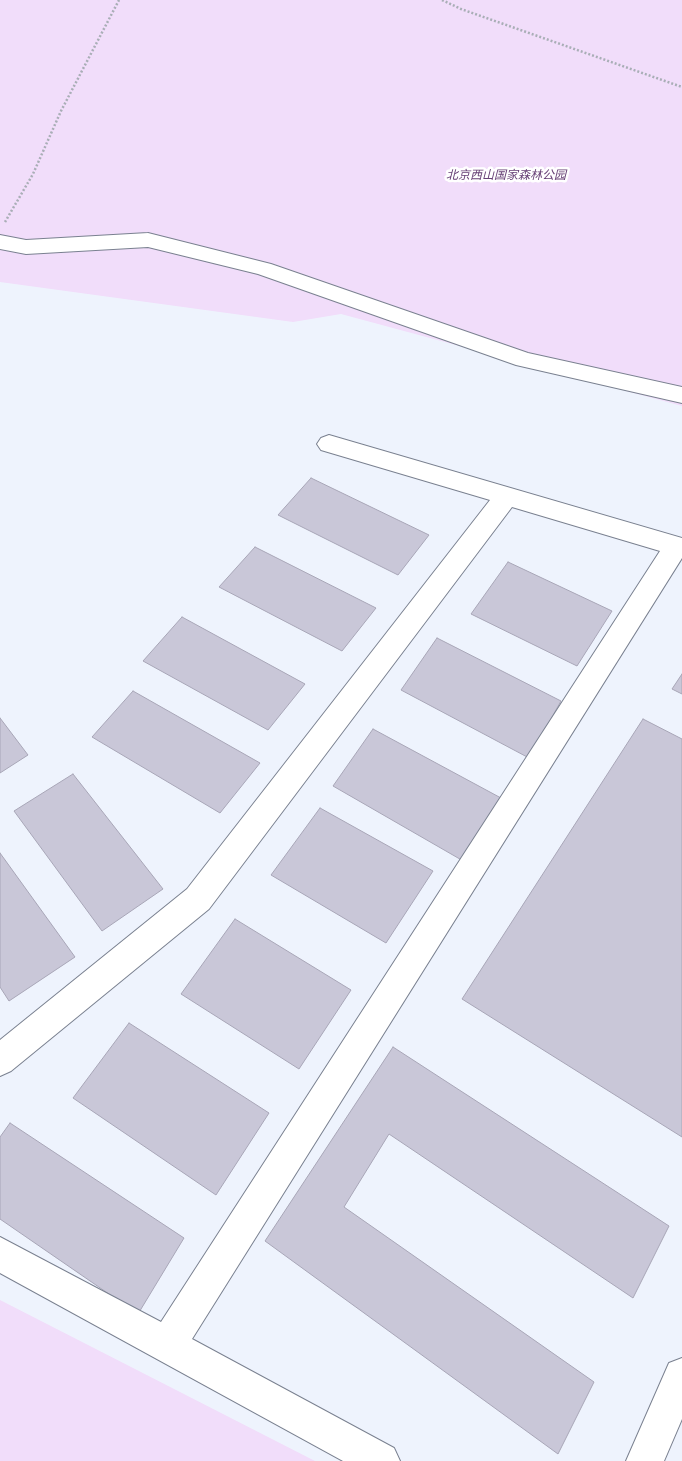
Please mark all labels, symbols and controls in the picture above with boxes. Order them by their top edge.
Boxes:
park label: 北京西山国家森林公园 [446,169,566,183]

